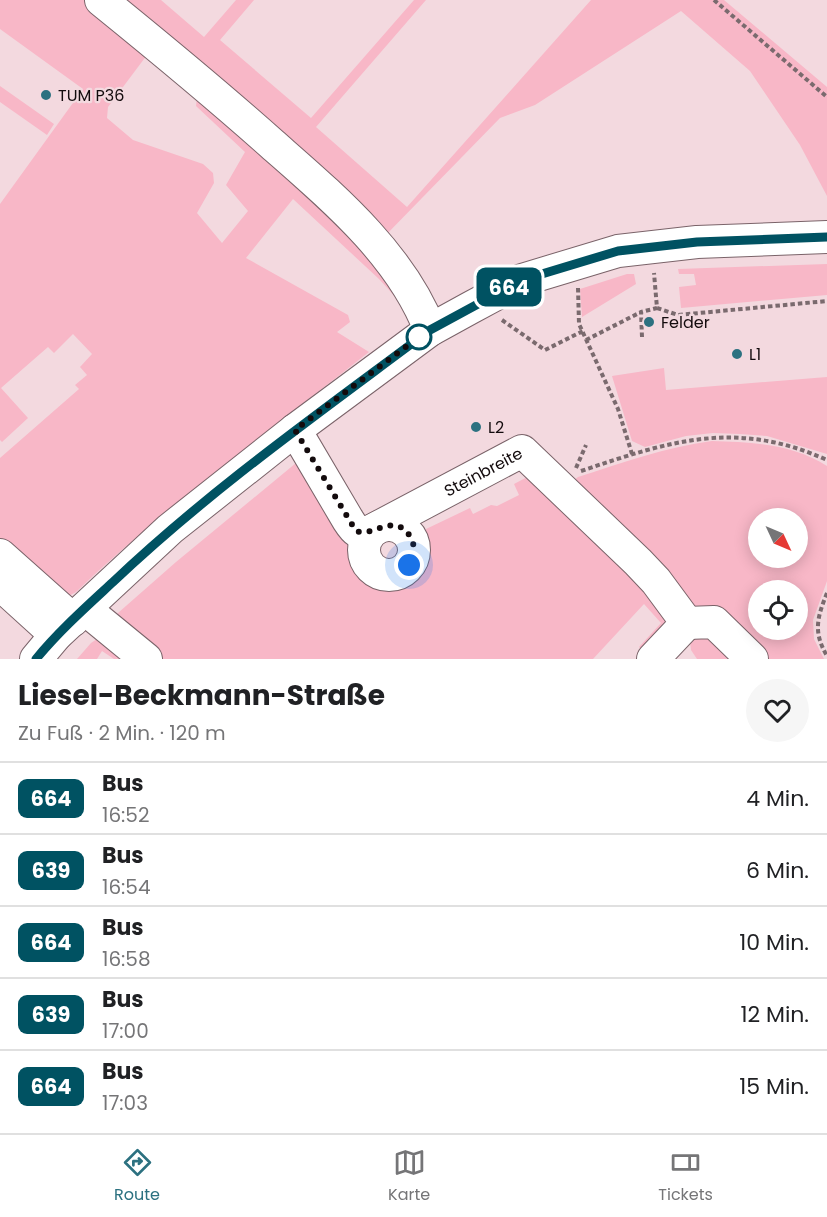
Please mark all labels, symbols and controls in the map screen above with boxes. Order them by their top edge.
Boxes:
place label: TUM P36 [58,84,124,107]
marker: TUM P36 [39,88,53,102]
line badge: 664 [474,268,544,306]
text: 664 [489,273,529,302]
place label: Felder [661,311,710,334]
marker: Felder [642,315,656,329]
unlabelled marker [406,324,432,350]
place label: L1 [749,343,761,366]
marker: L1 [730,347,744,361]
place label: L2 [488,416,504,439]
marker: L2 [469,420,483,434]
street label: Steinbreite [440,441,526,502]
north arrow [748,508,808,568]
map controls [748,508,808,640]
your location [394,550,424,580]
button: locate [748,580,808,640]
text: Liesel-Beckmann-Straße [18,676,385,715]
button: heart [746,679,809,742]
text: Zu Fuß · 2 Min. · 120 m [18,719,226,747]
text: Bus [102,768,144,799]
text: 4 Min. [746,783,809,814]
text: 664 [31,784,71,813]
text: 16:52 [102,801,149,829]
text: Bus [102,840,144,871]
text: 6 Min. [746,855,809,886]
text: 639 [32,856,71,885]
text: 16:54 [102,873,151,901]
text: Bus [102,912,144,943]
text: 10 Min. [739,927,809,958]
text: 664 [31,928,71,957]
text: 16:58 [102,945,151,973]
text: Bus [102,984,144,1015]
text: 12 Min. [740,999,809,1030]
text: 639 [32,1000,71,1029]
text: 17:00 [102,1017,149,1045]
text: Bus [102,1056,144,1087]
text: 15 Min. [739,1071,809,1102]
text: 664 [31,1072,71,1101]
text: 17:03 [102,1089,148,1117]
tab: Route [114,1146,160,1207]
tab: Karte [388,1146,430,1207]
tab: Tickets [658,1146,713,1207]

